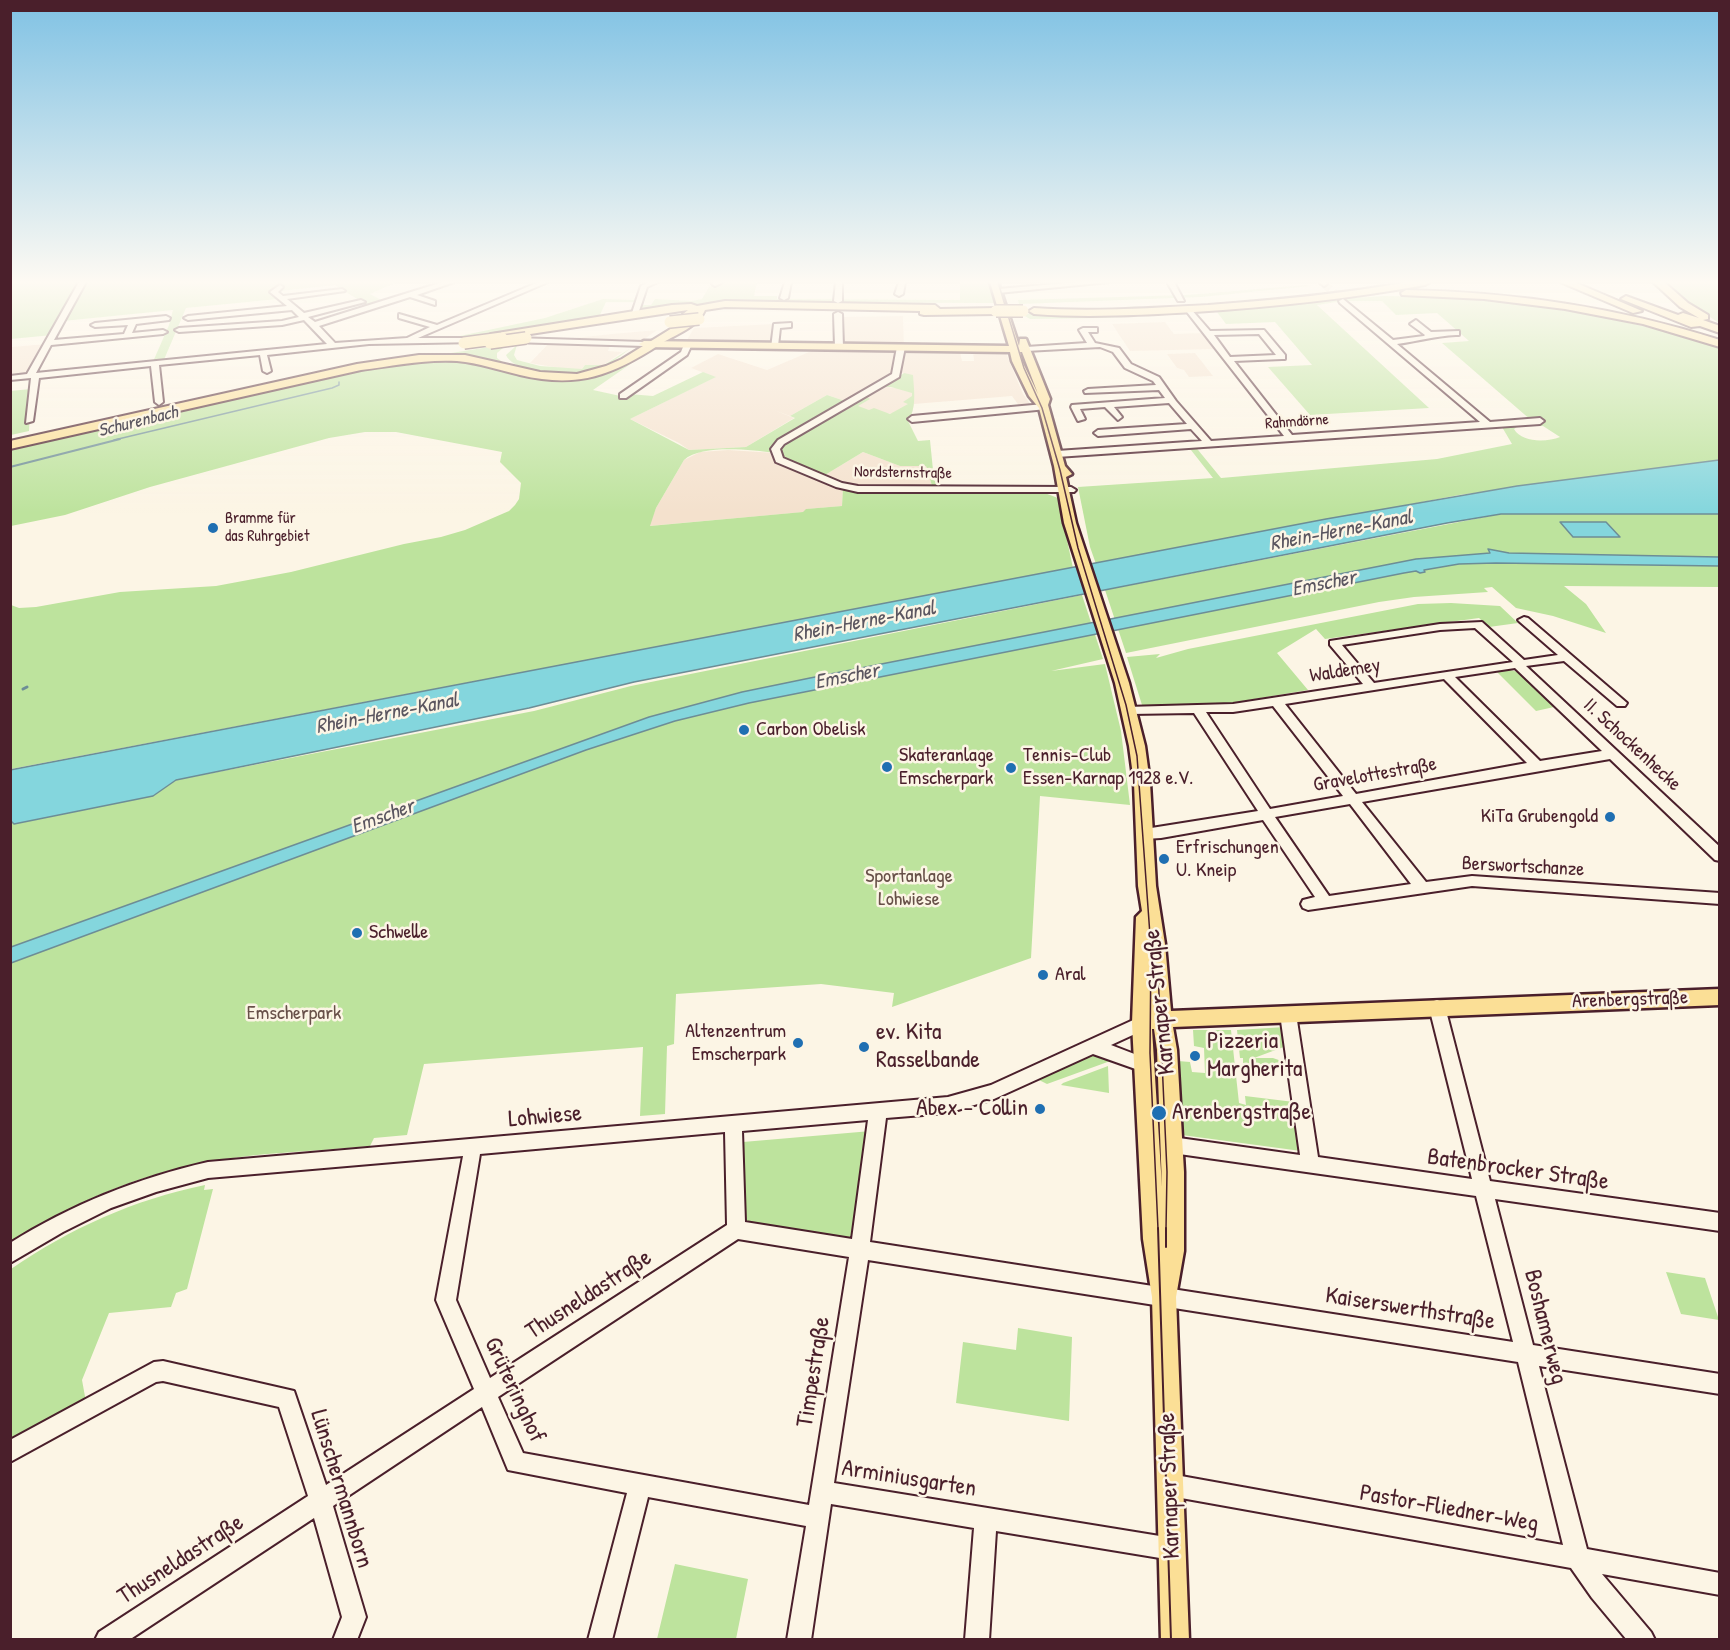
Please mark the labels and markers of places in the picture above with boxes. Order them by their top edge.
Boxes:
place label: Bramme für das Ruhrgebiet [225,509,309,547]
marker: Bramme für das Ruhrgebiet [206,521,220,535]
place label: Carbon Obelisk [756,718,866,742]
marker: Carbon Obelisk [737,723,751,737]
place label: Skateranlage Emscherpark [899,744,994,791]
place label: Tennis-Club Essen-Karnap 1928 e.V. [1023,744,1193,791]
marker: Skateranlage Emscherpark [880,760,894,774]
marker: Tennis-Club Essen-Karnap 1928 e.V. [1004,761,1018,775]
place label: KiTa Grubengold [1481,805,1598,829]
marker: KiTa Grubengold [1603,810,1617,824]
place label: Erfrischungen U. Kneip [1176,836,1279,883]
marker: Erfrischungen U. Kneip [1157,852,1171,866]
place label: Schwelle [369,921,428,945]
marker: Schwelle [350,926,364,940]
place label: Aral [1055,963,1086,987]
marker: Aral [1036,968,1050,982]
place label: ev. Kita Rasselbande [876,1019,980,1075]
place label: Altenzentrum Emscherpark [685,1020,786,1067]
place label: Pizzeria Margherita [1207,1028,1303,1084]
marker: Altenzentrum Emscherpark [791,1036,805,1050]
marker: ev. Kita Rasselbande [857,1040,871,1054]
marker: Pizzeria Margherita [1188,1049,1202,1063]
place label: Abex - Collin [916,1095,1028,1123]
place label: Arenbergstraße [1172,1099,1311,1127]
marker: Abex - Collin [1033,1102,1047,1116]
marker: Arenbergstraße [1150,1104,1168,1122]

